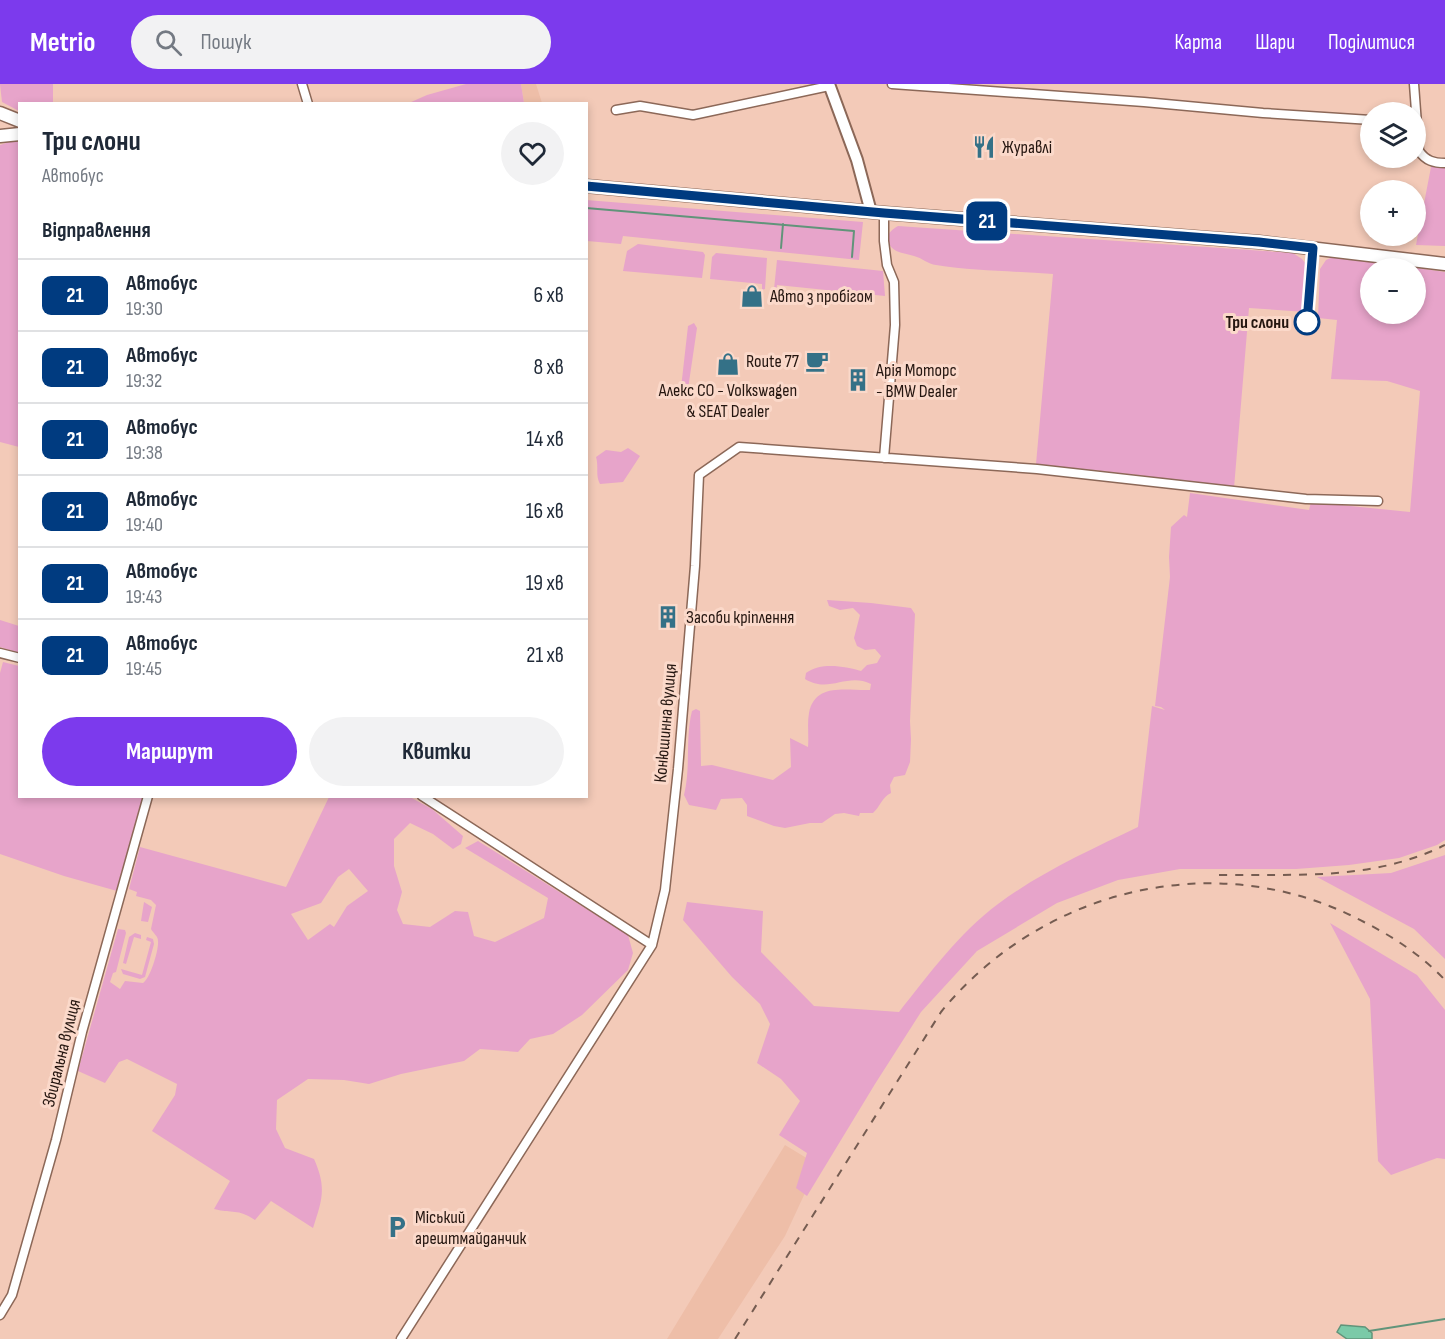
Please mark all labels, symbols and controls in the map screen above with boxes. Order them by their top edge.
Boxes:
search box [131,15,551,69]
text: Metrio [30,26,95,59]
icon: search [152,26,185,59]
text: Пошук [200,29,251,56]
text: Карта [1174,30,1222,55]
text: Шари [1255,30,1295,55]
text: Поділитися [1328,30,1415,55]
map controls [1360,102,1426,324]
button: layers [1360,102,1426,168]
button: heart [501,122,564,185]
text: Три слони [42,125,141,158]
restaurant icon: Журавлі [971,134,997,160]
place label: Журавлі [1002,137,1052,158]
text: Автобус [42,164,104,188]
button: + [1360,180,1426,246]
line badge: 21 [960,202,1014,240]
text: 21 [978,209,996,234]
text: Відправлення [42,217,151,244]
button: − [1360,258,1426,324]
text: Автобус [126,270,198,297]
text: 6 хв [533,282,564,309]
text: 21 [66,283,84,308]
shop icon: Авто з пробігом [739,283,765,309]
place label: Авто з пробігом [769,286,873,307]
text: 19:30 [126,297,163,321]
marker: Три слони [1294,309,1320,335]
place label: Три слони [1226,312,1289,333]
text: Автобус [126,342,198,369]
cafe icon: Route 77 [804,348,830,374]
shop icon: Алекс CO - Volkswagen & SEAT Dealer [715,351,741,377]
place label: Route 77 [746,351,800,372]
text: 8 хв [533,354,564,381]
text: 21 [66,355,84,380]
place label: Арія Моторс - BMW Dealer [875,360,958,402]
building icon: Арія Моторс - BMW Dealer [845,367,871,393]
text: 19:32 [126,369,162,393]
place label: Алекс CO - Volkswagen & SEAT Dealer [658,380,797,422]
text: Автобус [126,414,198,441]
text: 14 хв [526,426,564,453]
text: 21 [66,427,84,452]
text: 19:38 [126,441,163,465]
text: Автобус [126,486,198,513]
text: 16 хв [526,498,564,525]
text: 21 [66,499,84,524]
text: 19:40 [126,513,163,537]
text: Автобус [126,558,198,585]
text: 19 хв [526,570,564,597]
text: 21 [66,571,84,596]
text: 19:43 [126,585,162,609]
building icon: Засоби кріплення [655,604,681,630]
place label: Засоби кріплення [686,607,794,628]
text: Автобус [126,630,198,657]
text: 21 хв [526,642,564,669]
text: 21 [66,643,84,668]
text: 19:45 [126,657,162,681]
street label: Конюшинна вулиця [650,663,681,784]
button: Маршрут [42,717,297,786]
button: Квитки [309,717,564,786]
street label: Збиральна вулиця [38,997,85,1109]
place label: Міський арештмайданчик [415,1207,526,1249]
parking icon: Міський арештмайданчик [384,1214,410,1240]

